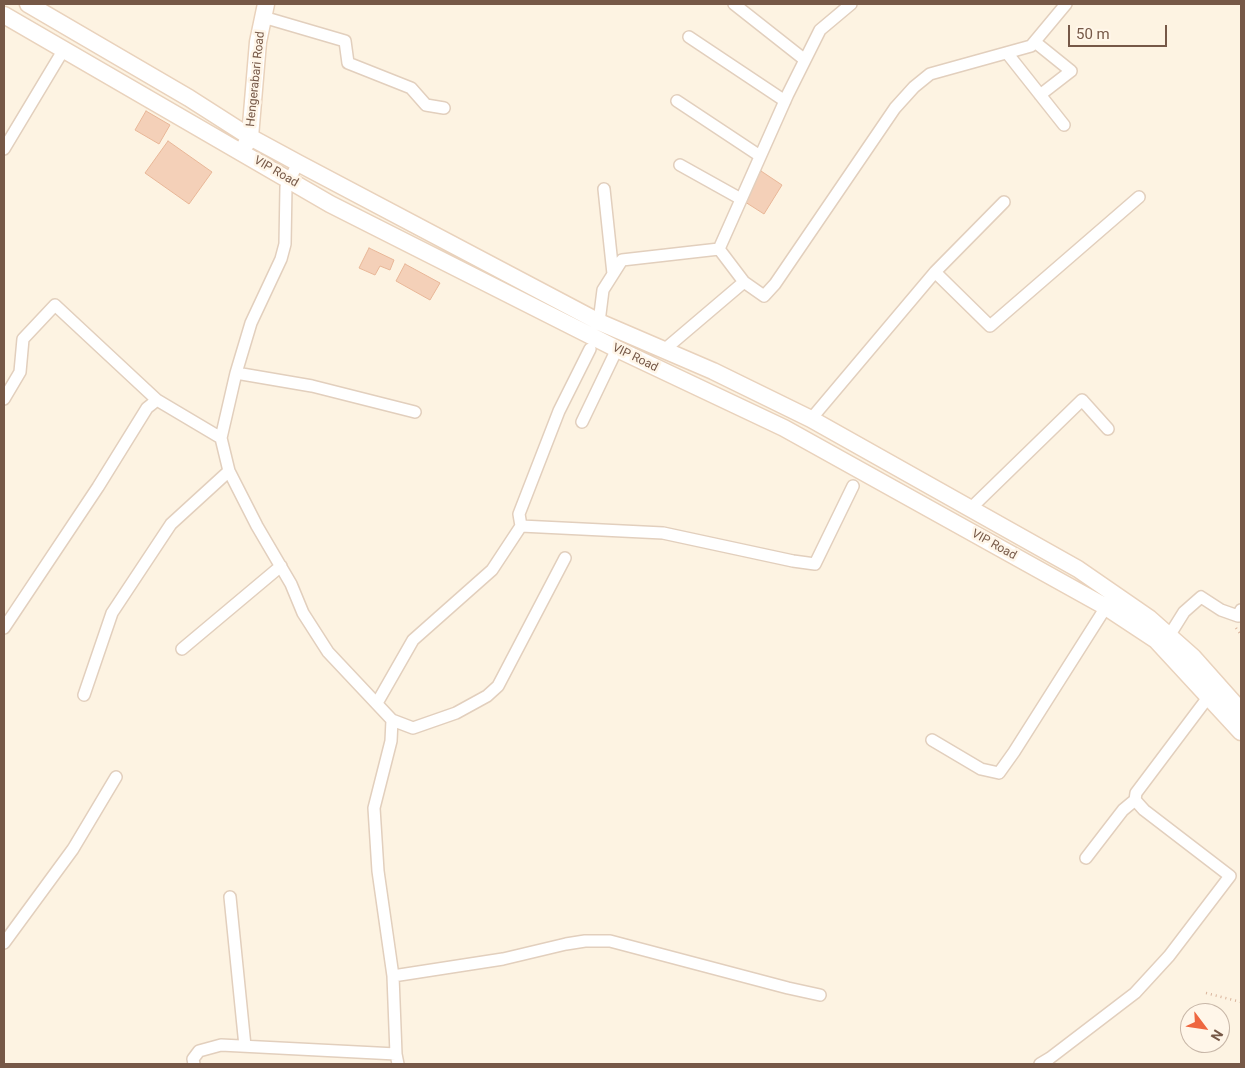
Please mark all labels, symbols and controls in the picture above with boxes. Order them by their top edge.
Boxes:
scale bar [1070,15,1169,47]
text: 50 m [1076,25,1110,43]
street label: Hengerabari Road [244,31,268,127]
street label: VIP Road [251,154,301,190]
street label: VIP Road [610,341,660,375]
street label: VIP Road [969,527,1019,563]
north arrow [1180,1003,1230,1053]
text: N [1208,1027,1226,1044]

